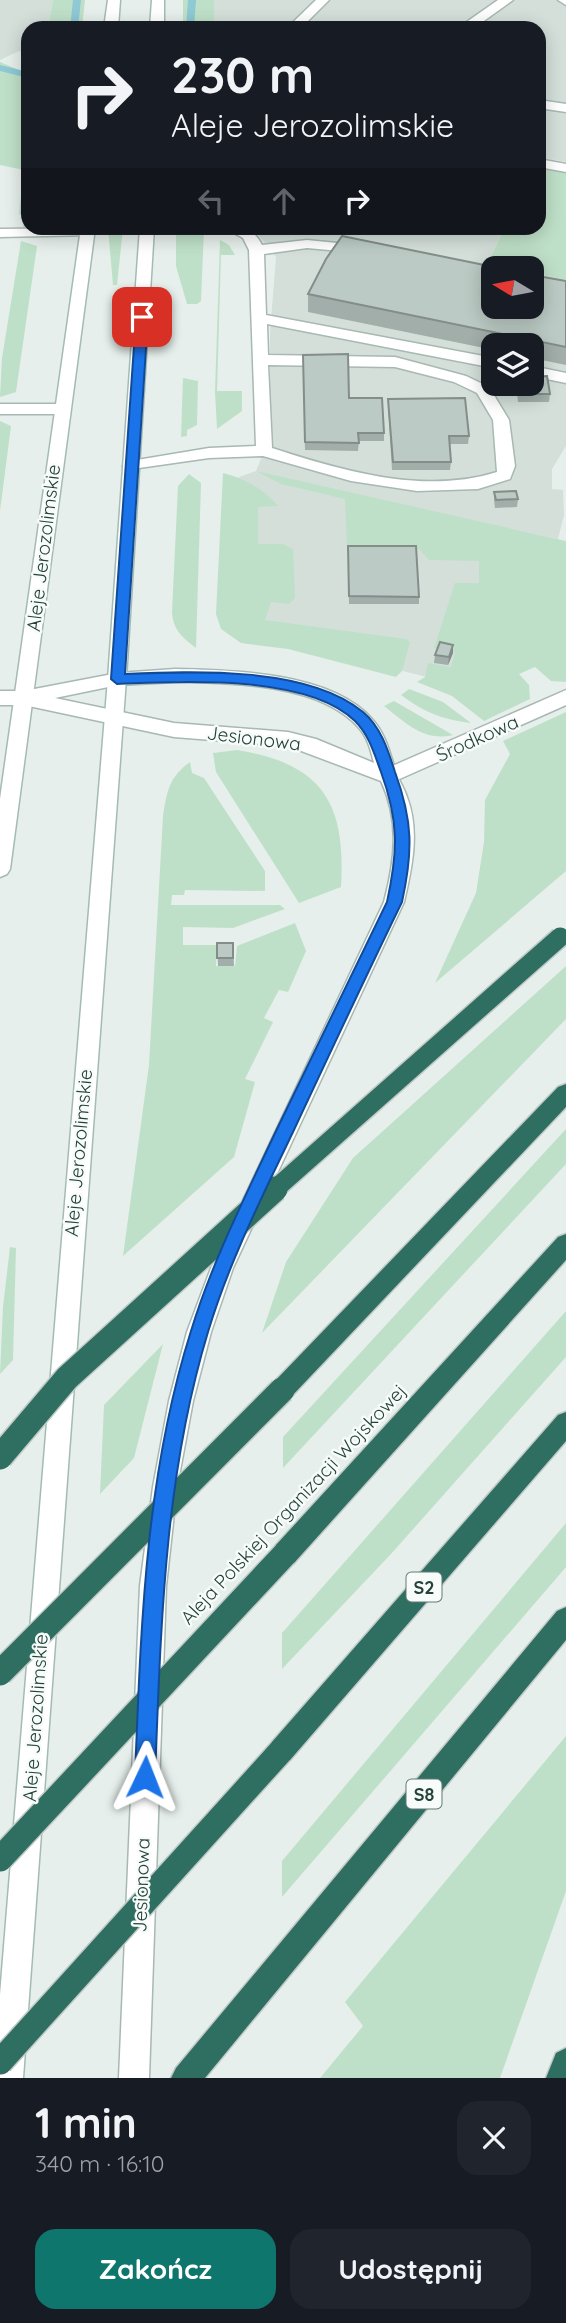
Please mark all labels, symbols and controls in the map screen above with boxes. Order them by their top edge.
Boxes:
text: 230 m [171,44,314,105]
icon: right [56,49,147,140]
text: Aleje Jerozolimskie [171,105,454,145]
icon: left [192,182,230,220]
icon: ahead [265,182,303,220]
icon: right [338,182,376,220]
north arrow [481,256,544,318]
map controls [481,256,544,396]
pin [112,287,172,347]
icon: arrive [123,298,161,336]
button: layers [481,333,544,396]
street label: Aleje Jerozolimskie [21,463,65,633]
street label: Środkowa [432,709,522,767]
street label: Jesionowa [206,720,302,756]
street label: Aleje Jerozolimskie [59,1068,97,1238]
street label: Aleja Polskiej Organizacji Wojskowej [175,1379,411,1629]
road number: S2 [406,1572,442,1602]
street label: Aleje Jerozolimskie [17,1633,53,1803]
position arrow [108,1740,182,1814]
road number: S8 [406,1779,442,1808]
street label: Jesionowa [127,1837,155,1933]
text: 1 min [35,2096,137,2149]
button: close [457,2101,531,2175]
text: 340 m · 16:10 [35,2149,165,2178]
button: Zakończ [35,2229,276,2309]
button: Udostępnij [290,2229,531,2309]

